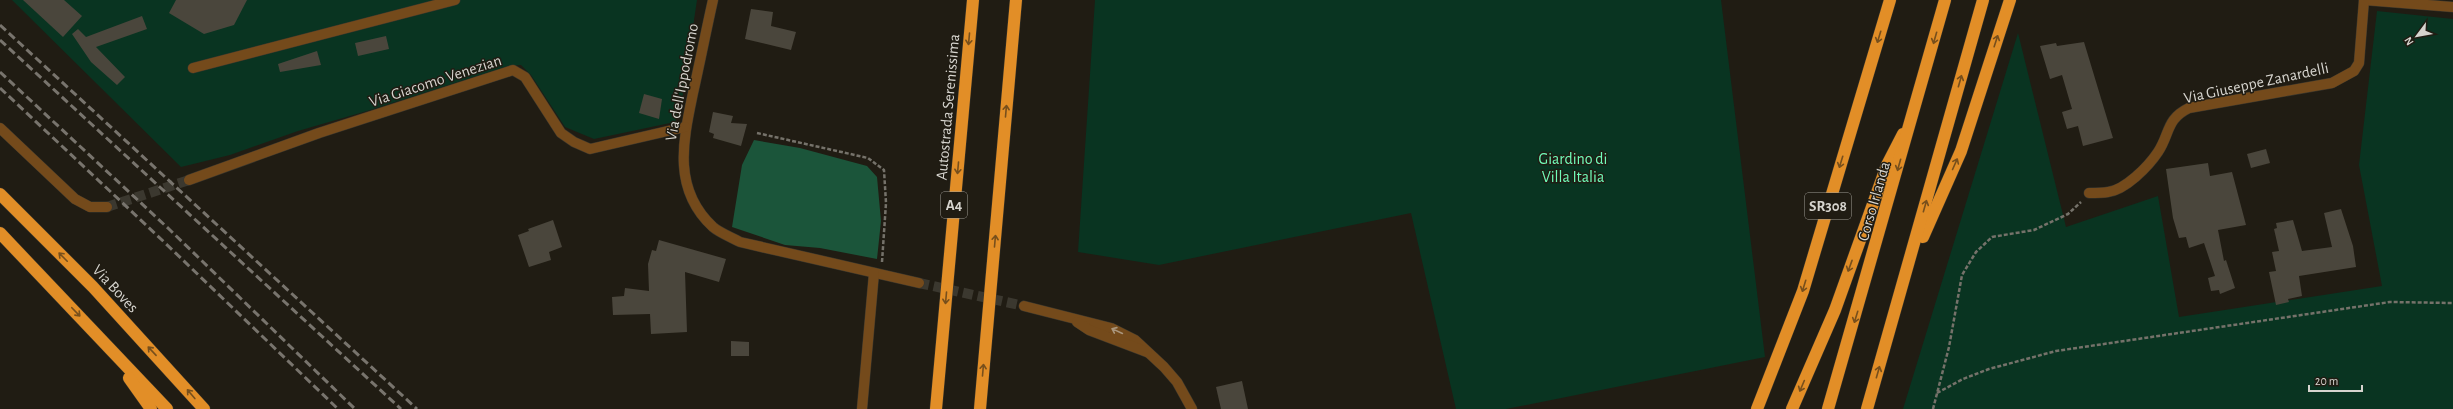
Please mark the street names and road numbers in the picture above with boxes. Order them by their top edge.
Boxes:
street label: Via dell'Ippodromo [663,22,701,142]
street label: Autostrada Serenissima [934,33,962,181]
street label: Via Giacomo Venezian [367,52,504,110]
street label: Via Giuseppe Zanardelli [2182,60,2330,106]
street label: Corso Irlanda [1855,160,1893,243]
road number: A4 [941,192,967,218]
road number: SR308 [1805,193,1851,219]
street label: Via Boves [89,262,141,316]

